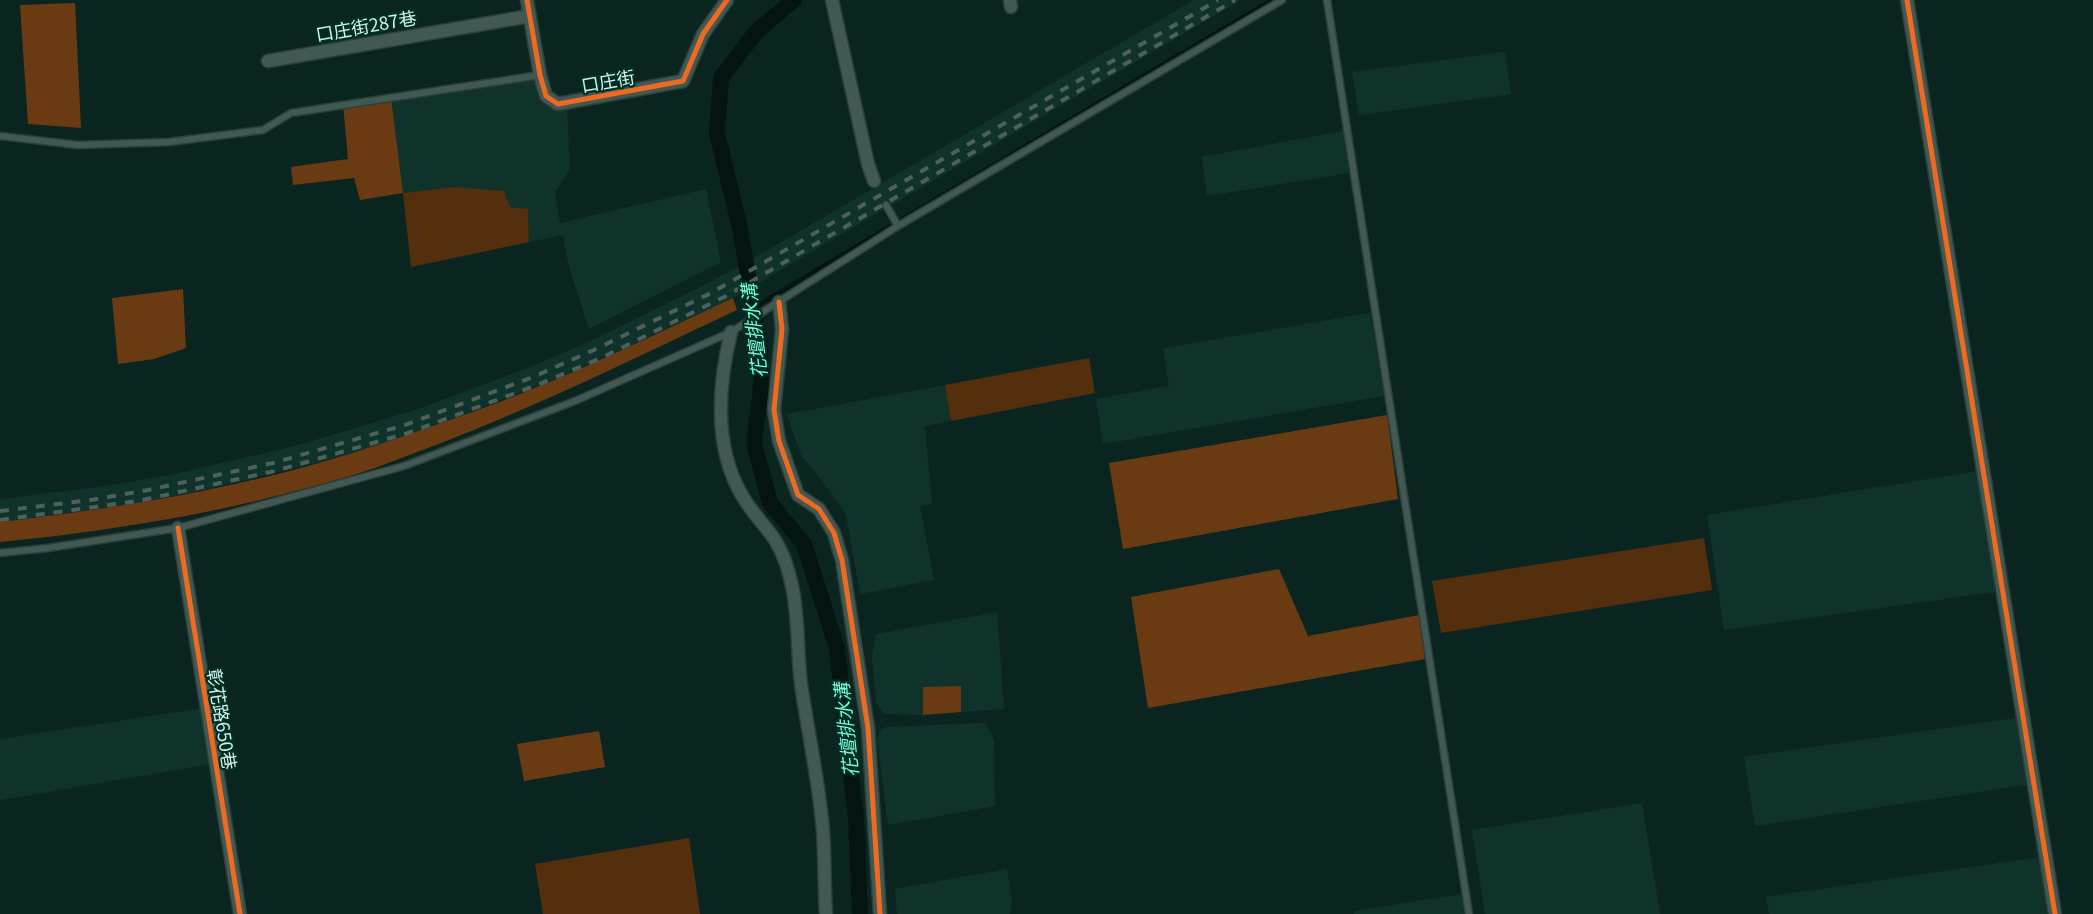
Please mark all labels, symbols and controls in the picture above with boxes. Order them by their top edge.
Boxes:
street label: 口庄街287巷 [314,7,418,45]
street label: 口庄街 [580,66,636,96]
water label: 花壇排水溝 [737,282,771,380]
street label: 彰花路650巷 [203,667,241,771]
water label: 花壇排水溝 [830,682,862,778]

